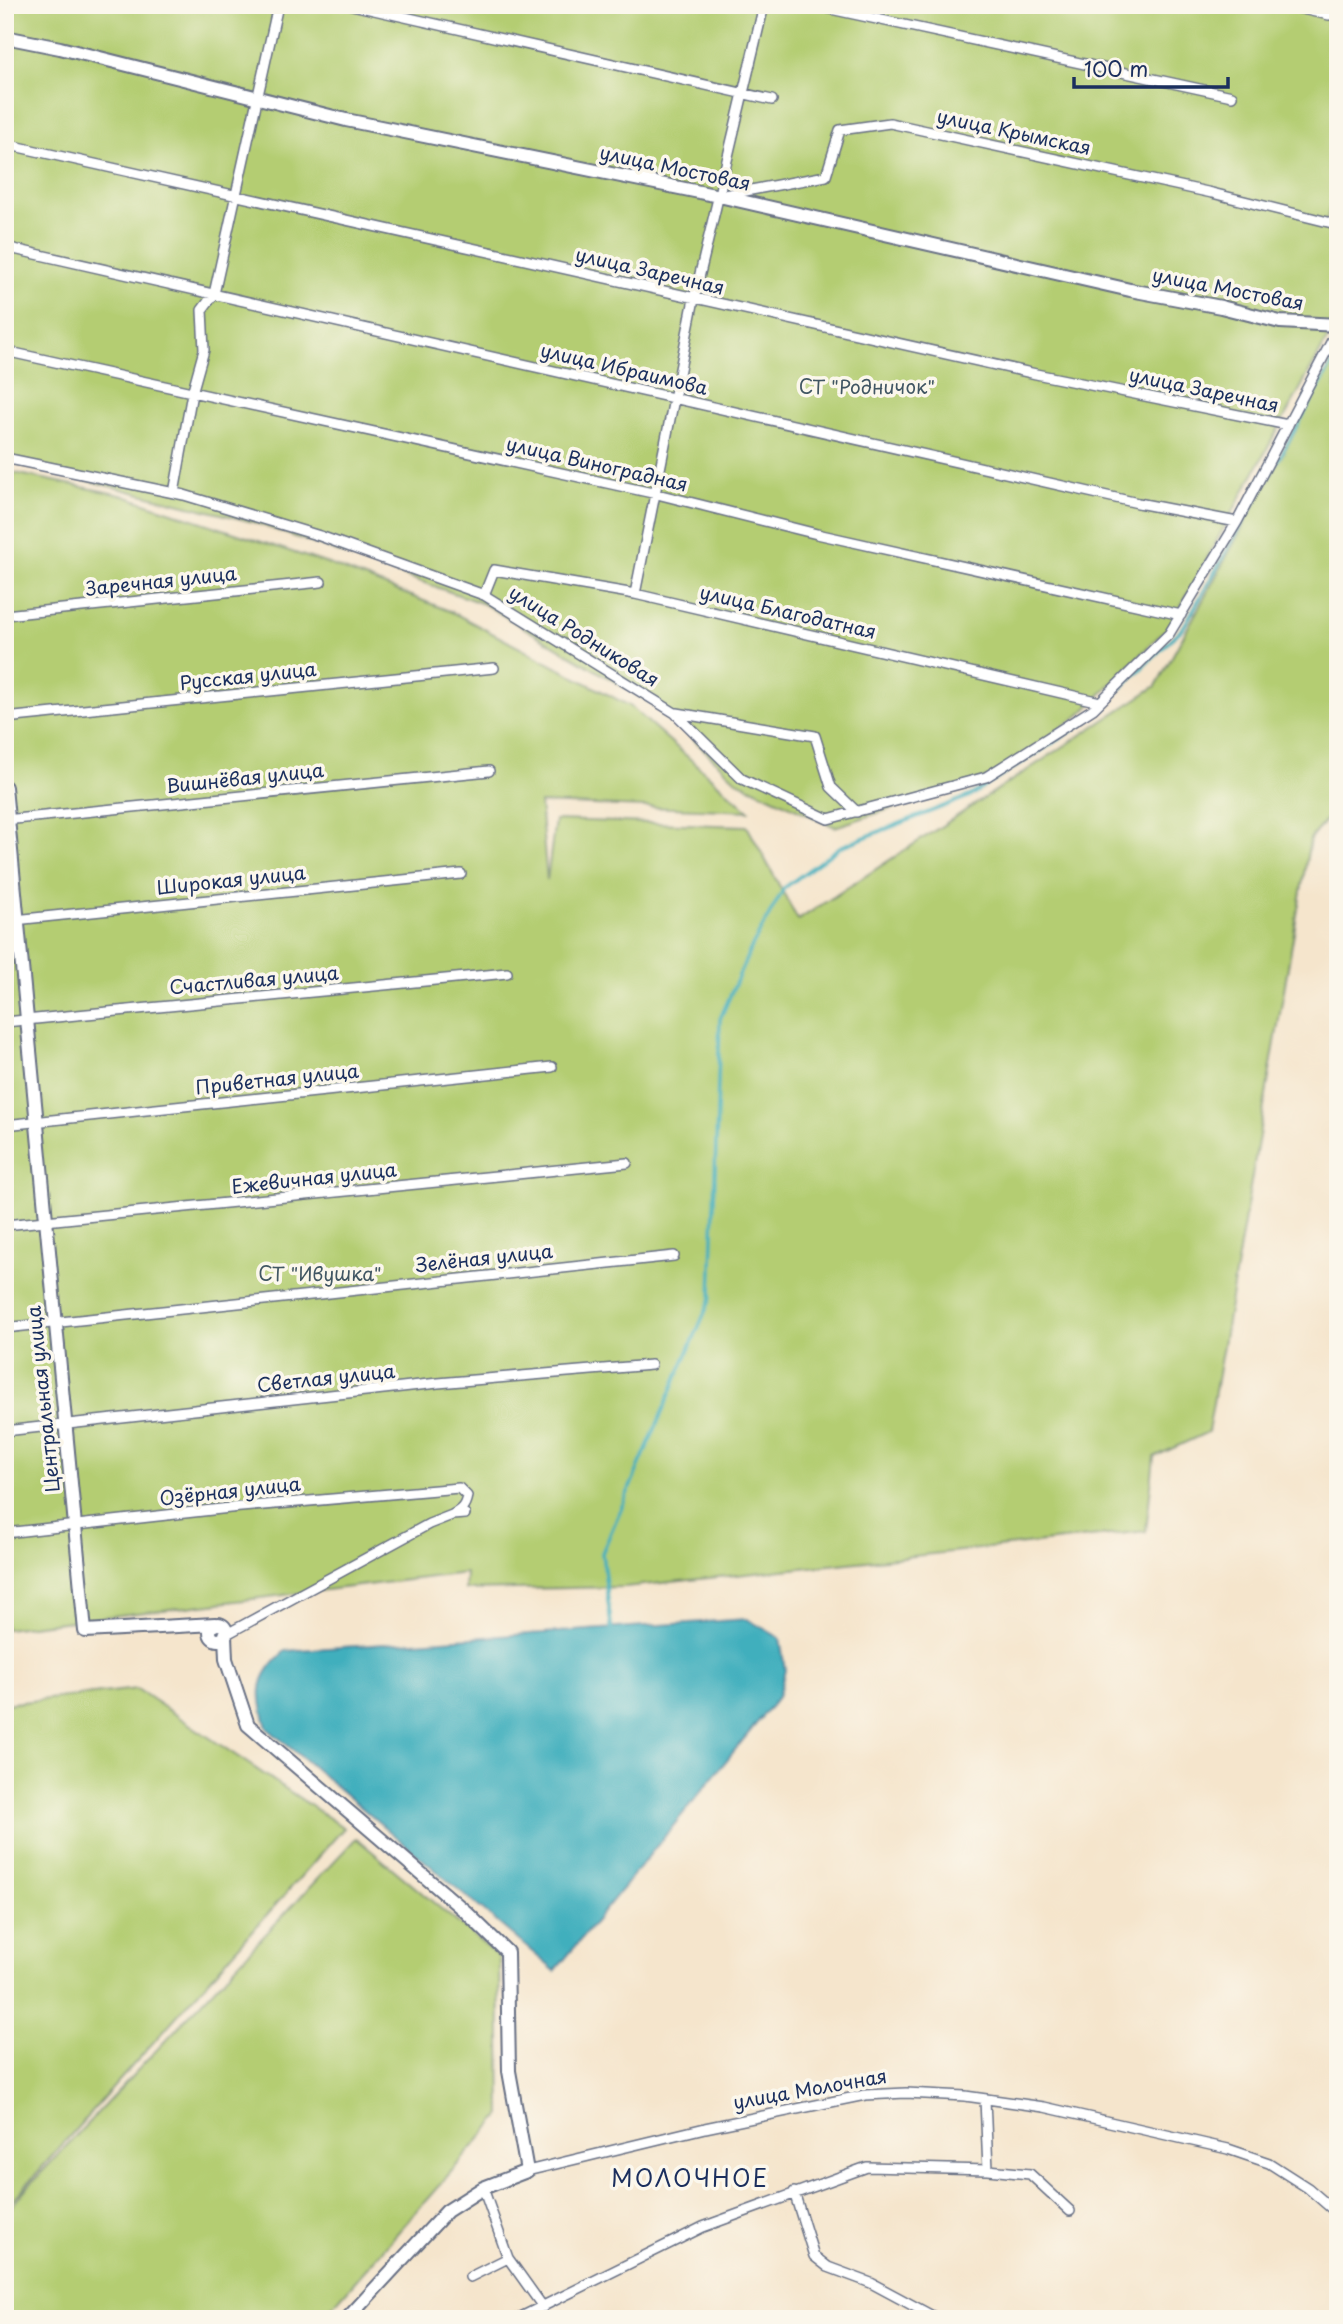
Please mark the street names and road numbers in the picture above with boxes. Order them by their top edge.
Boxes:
street label: улица Крымская [935,101,1094,161]
street label: улица Мостовая [597,137,753,197]
street label: улица Заречная [573,239,728,301]
street label: улица Мостовая [1150,260,1306,316]
street label: улица Ибраимова [538,335,711,401]
street label: улица Заречная [1127,359,1282,419]
street label: улица Виноградная [504,429,691,498]
street label: Заречная улица [84,558,238,602]
street label: улица Благодатная [697,577,879,645]
street label: улица Родниковая [504,578,665,693]
street label: Русская улица [178,654,318,696]
street label: Вишнёвая улица [165,755,325,799]
street label: Широкая улица [155,857,307,901]
street label: Счастливая улица [168,958,340,1000]
street label: Приветная улица [194,1056,360,1101]
street label: Ежевичная улица [230,1154,398,1200]
street label: Зелёная улица [414,1236,554,1278]
street label: Центральная улица [18,1304,66,1494]
street label: Светлая улица [256,1356,396,1398]
street label: Озёрная улица [158,1469,302,1511]
street label: улица Молочная [731,2061,889,2115]

